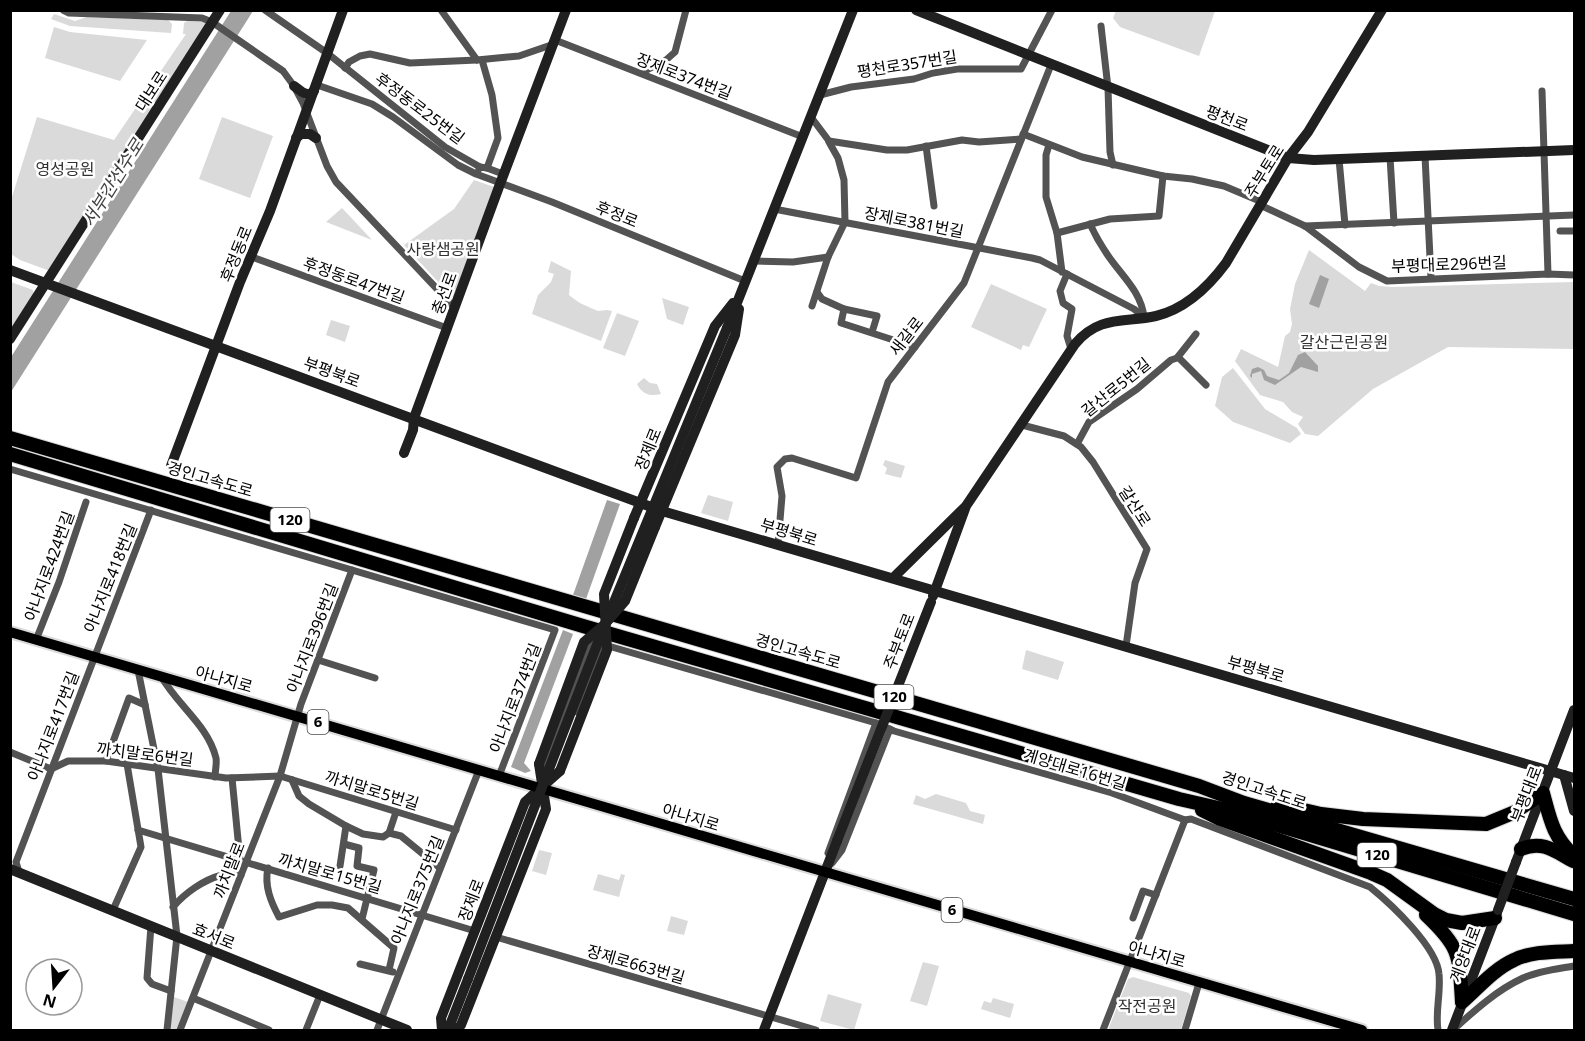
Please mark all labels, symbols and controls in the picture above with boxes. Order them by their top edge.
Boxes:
street label: 평천로357번길 [855,45,959,83]
street label: 장제로374번길 [633,48,735,104]
street label: 대보로 [130,66,172,116]
street label: 후정동로25번길 [371,67,469,149]
street label: 평천로 [1202,100,1252,136]
water label: 서부간선수로 [76,133,149,231]
street label: 주부토로 [1239,140,1289,202]
park label: 영성공원 [36,158,94,180]
street label: 후정로 [592,196,642,233]
street label: 장제로381번길 [862,202,966,242]
street label: 후정동로 [215,222,257,285]
park label: 사랑샘공원 [406,238,480,260]
street label: 후정동로47번길 [300,251,408,309]
street label: 부평대로296번길 [1391,251,1507,277]
street label: 충선로 [426,268,462,318]
street label: 새갈로 [884,312,928,360]
park label: 갈산근린공원 [1300,331,1388,353]
street label: 부평북로 [301,352,364,392]
street label: 갈산로5번길 [1077,352,1155,422]
street label: 장제로 [630,424,667,474]
street label: 경인고속도로 [165,456,256,502]
street label: 갈산로 [1114,481,1156,531]
street label: 아나지로424번길 [19,508,79,624]
road number: 120 [270,508,310,532]
street label: 부평북로 [758,513,821,551]
street label: 아나지로418번길 [78,520,142,636]
street label: 아나지로396번길 [281,580,343,696]
street label: 주부토로 [878,609,920,672]
street label: 경인고속도로 [753,628,844,674]
street label: 아나지로374번길 [484,640,546,756]
street label: 부평북로 [1225,650,1288,688]
street label: 아나지로 [193,660,256,698]
street label: 아나지로417번길 [22,668,84,784]
road number: 120 [874,685,914,709]
road number: 6 [308,710,328,734]
street label: 까치말로6번길 [95,737,195,771]
street label: 계양대로16번길 [1021,743,1129,795]
street label: 부평대로 [1505,762,1547,825]
street label: 까치말로5번길 [322,765,422,815]
street label: 경인고속도로 [1219,766,1310,814]
street label: 아나지로 [660,798,723,836]
street label: 아나지로375번길 [385,832,449,948]
street label: 까치말로 [208,838,250,901]
road number: 120 [1358,843,1396,867]
street label: 까치말로15번길 [276,848,384,898]
street label: 장제로 [453,875,489,925]
road number: 6 [942,898,962,922]
street label: 효서로 [189,918,239,955]
street label: 계양대로 [1444,922,1486,985]
street label: 아나지로 [1126,935,1189,973]
street label: 장제로663번길 [584,939,688,989]
north arrow [24,957,84,1017]
text: N [40,989,59,1014]
park label: 작전공원 [1118,995,1176,1017]

